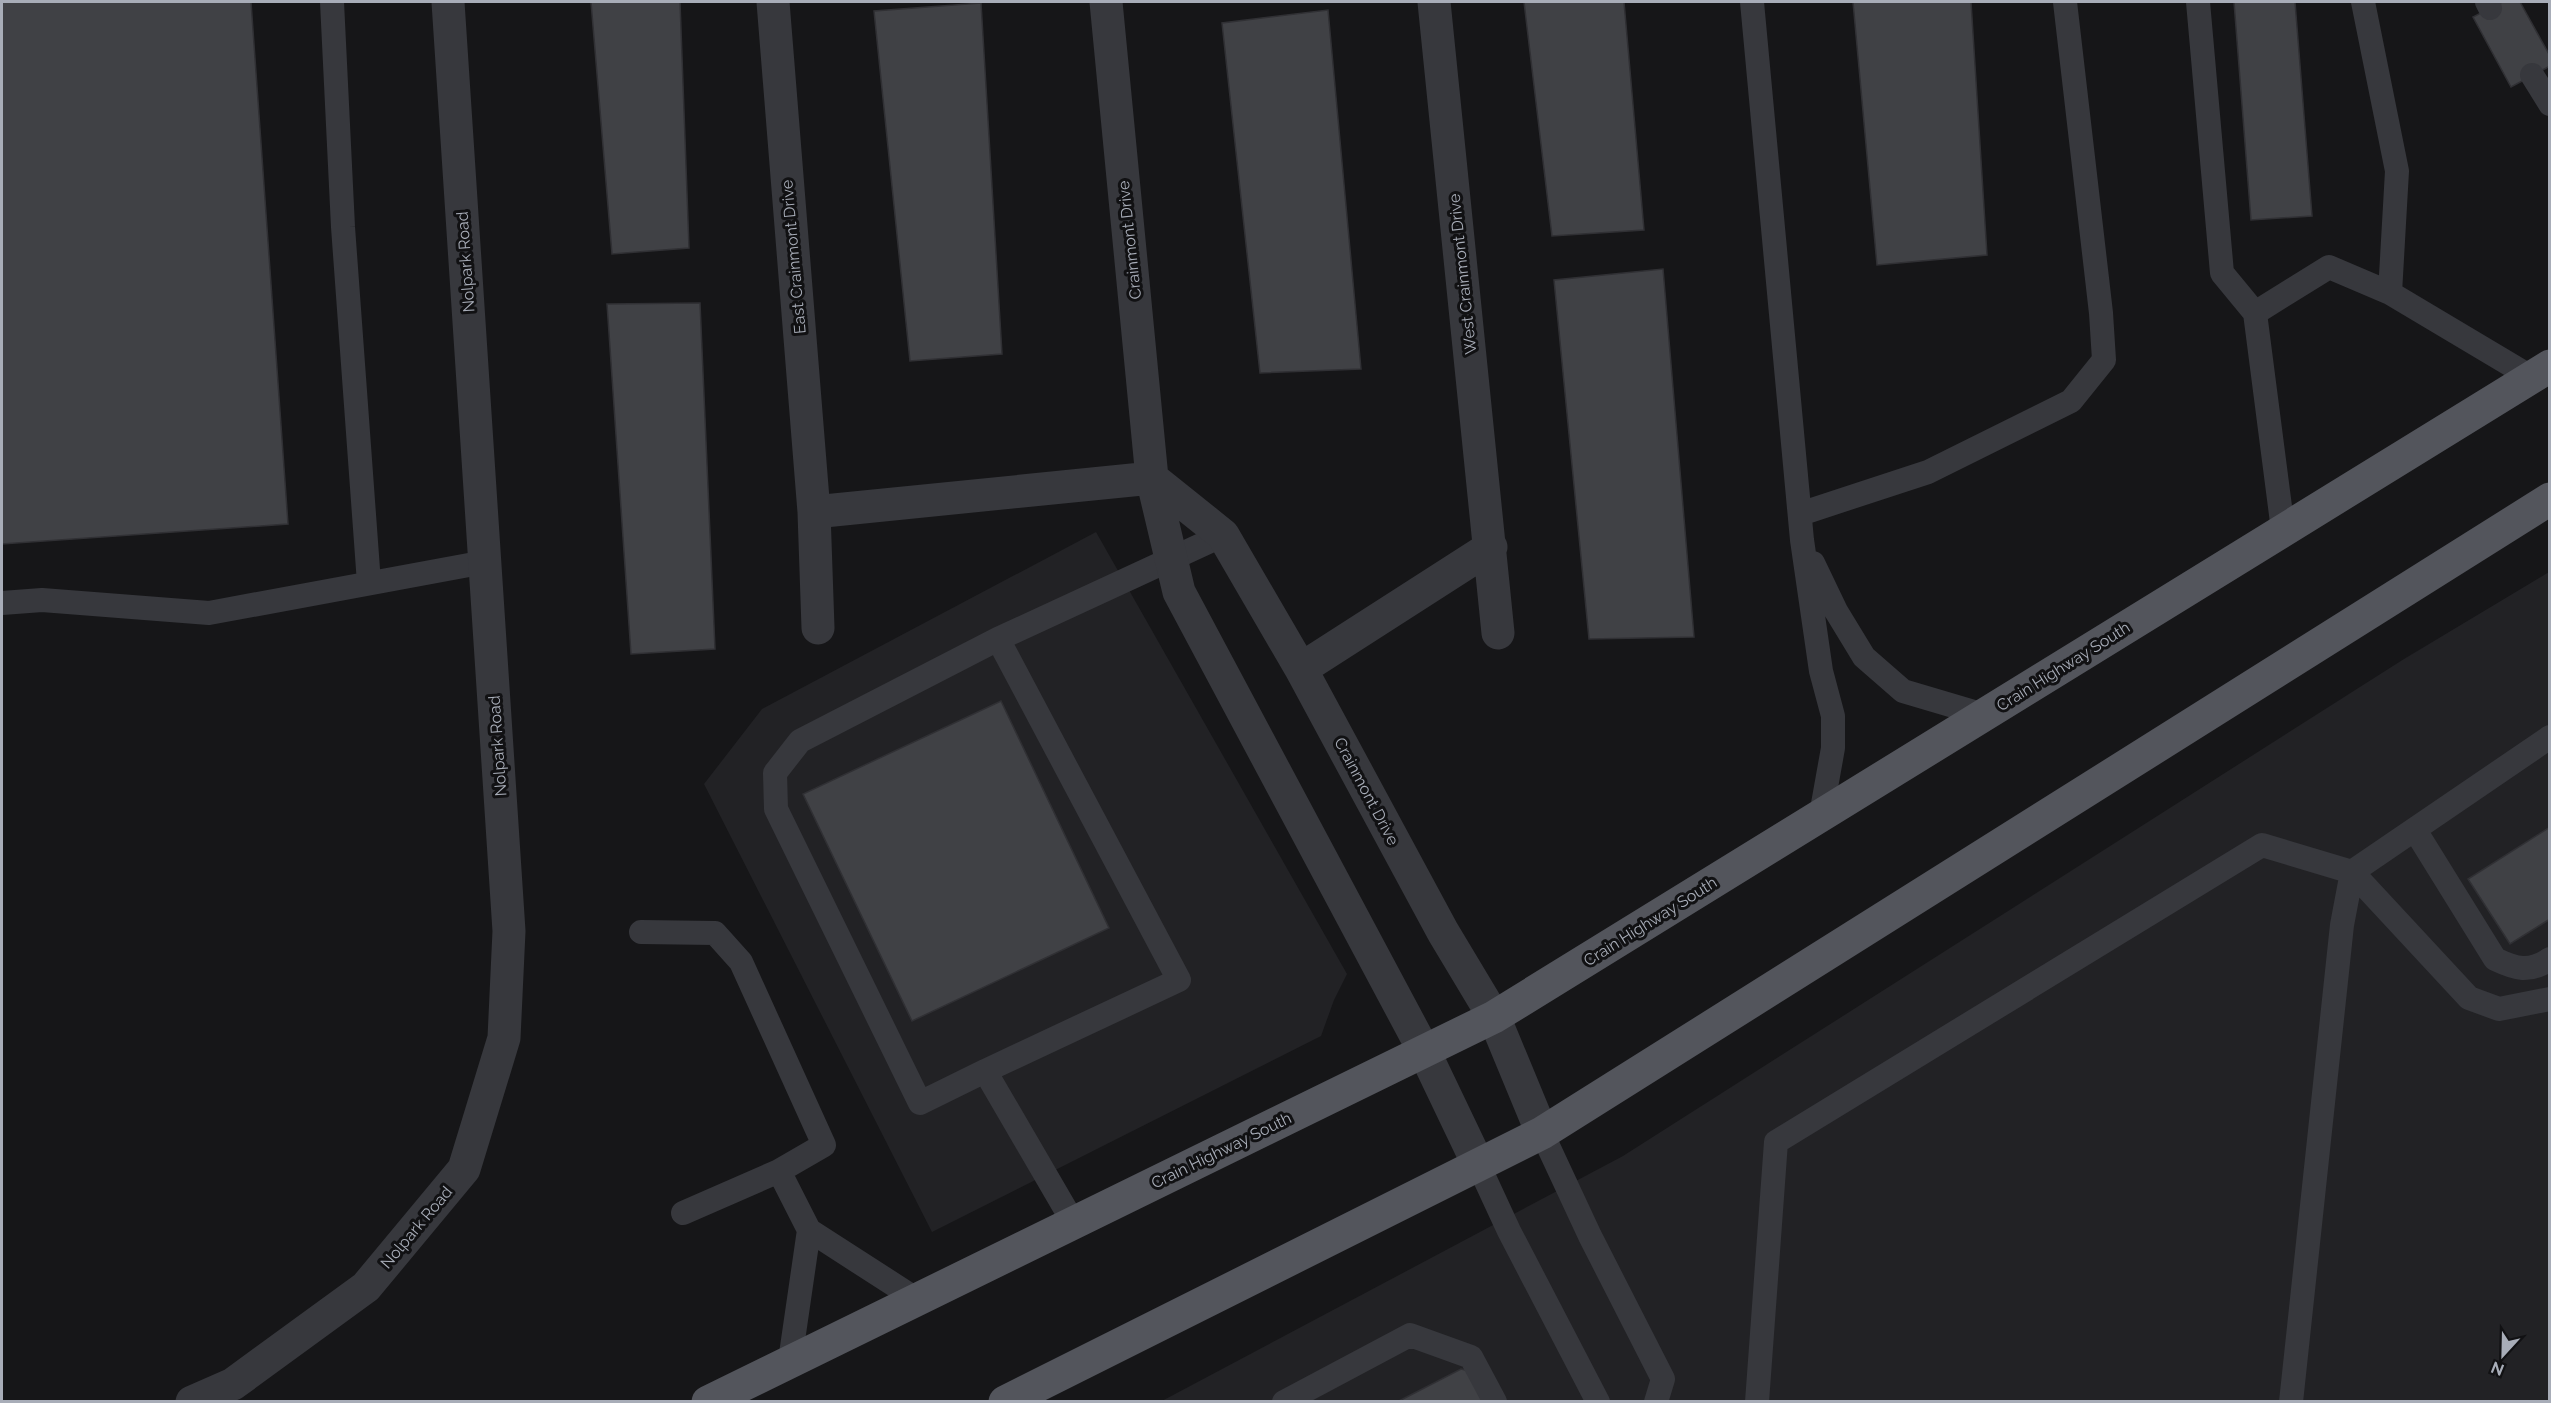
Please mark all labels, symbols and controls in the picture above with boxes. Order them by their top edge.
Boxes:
street label: East Crainmont Drive [777,179,810,335]
street label: Crainmont Drive [1114,180,1145,300]
street label: West Crainmont Drive [1445,193,1480,355]
street label: Nolpark Road [452,211,479,313]
street label: Crain Highway South [1993,618,2133,715]
street label: Nolpark Road [484,695,511,797]
street label: Crainmont Drive [1330,734,1403,848]
street label: Crain Highway South [1580,873,1720,970]
street label: Crain Highway South [1148,1108,1294,1193]
street label: Nolpark Road [377,1182,456,1272]
north arrow [2473,1325,2533,1385]
text: N [2488,1357,2507,1380]

